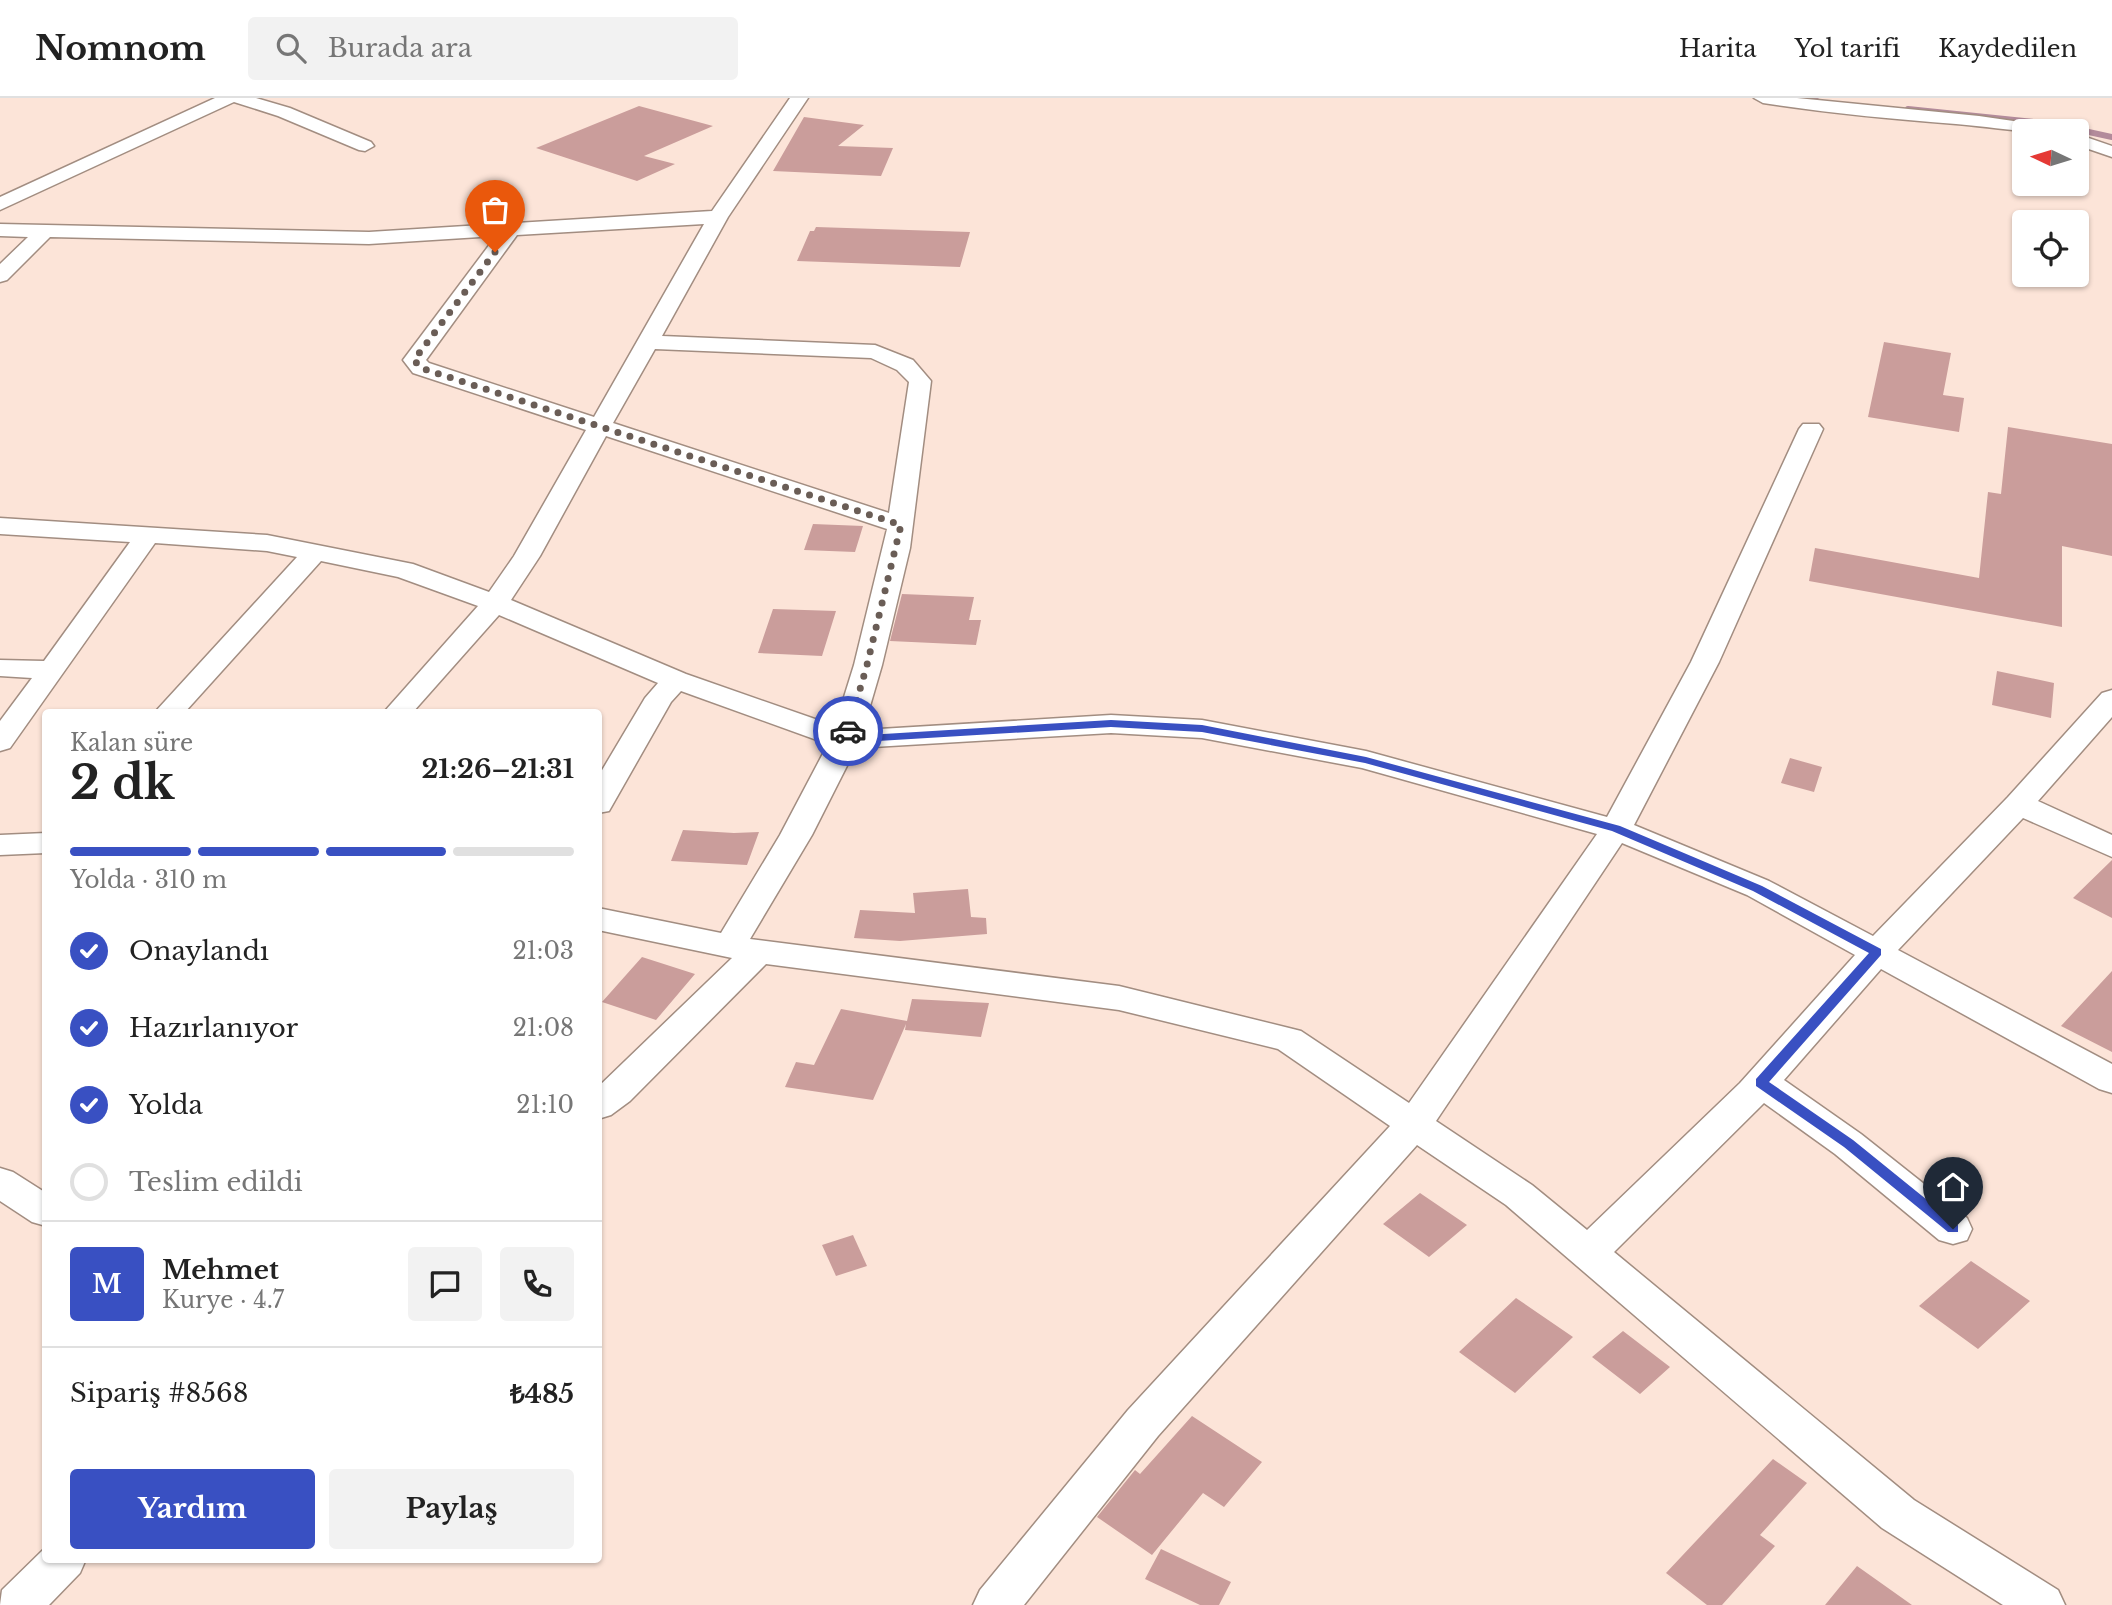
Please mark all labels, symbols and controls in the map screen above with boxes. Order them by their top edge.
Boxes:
search box [248,17,738,80]
text: Nomnom [35,28,206,69]
icon: search [272,29,310,67]
text: Burada ara [328,32,472,64]
text: Harita [1679,34,1757,63]
text: Yol tarifi [1795,34,1900,63]
text: Kaydedilen [1938,34,2077,63]
north arrow [2012,119,2090,196]
map controls [2012,119,2089,287]
pin [465,180,525,252]
icon: bag [476,191,514,229]
button: locate [2012,210,2089,287]
courier [813,696,883,766]
icon: car [829,712,867,750]
text: Kalan süre [70,729,193,757]
text: 21:26–21:31 [421,753,574,785]
text: 2 dk [70,754,175,811]
text: Yolda · 310 m [70,866,227,894]
icon: check [70,932,108,970]
text: Onaylandı [129,935,269,967]
text: 21:03 [512,937,574,965]
icon: check [70,1009,108,1047]
text: Hazırlanıyor [129,1012,298,1044]
text: 21:08 [513,1014,574,1042]
icon: check [70,1086,108,1124]
text: Yolda [129,1089,203,1121]
text: 21:10 [516,1091,574,1119]
pin [1923,1157,1983,1229]
text: Teslim edildi [129,1166,303,1198]
icon: home [1934,1168,1972,1206]
button: chat [408,1247,482,1321]
button: phone [500,1247,574,1321]
text: Mehmet [162,1254,279,1286]
text: M [92,1268,122,1300]
text: Kurye · 4.7 [162,1286,284,1314]
text: Sipariş #8568 [70,1377,249,1409]
text: ₺485 [510,1378,574,1410]
button: Yardım [70,1469,315,1549]
button: Paylaş [329,1469,574,1549]

